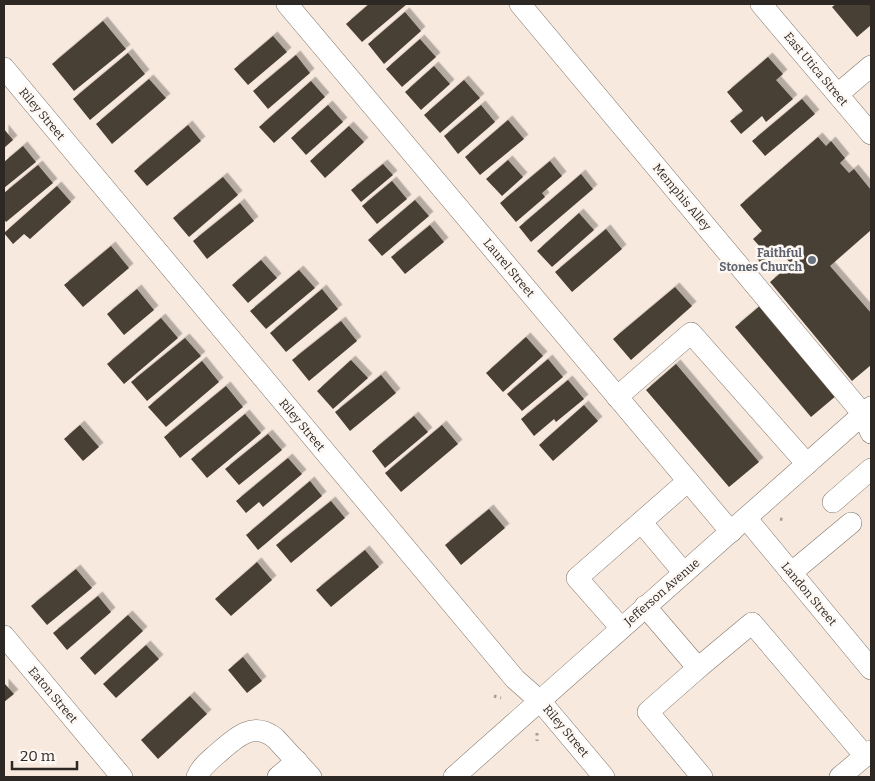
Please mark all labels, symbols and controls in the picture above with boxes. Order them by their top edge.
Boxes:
street label: East Utica Street [781,29,851,109]
street label: Riley Street [16,85,68,143]
street label: Memphis Alley [650,161,714,234]
street label: Laurel Street [481,236,538,301]
place label: Faithful Stones Church [719,246,802,274]
marker: Faithful Stones Church [806,254,818,266]
street label: Riley Street [276,396,328,454]
street label: Jefferson Avenue [621,556,702,629]
street label: Landon Street [778,559,840,629]
street label: Eaton Street [26,664,81,726]
street label: Riley Street [540,702,592,760]
scale bar [12,738,78,770]
text: 20 m [20,747,56,765]

